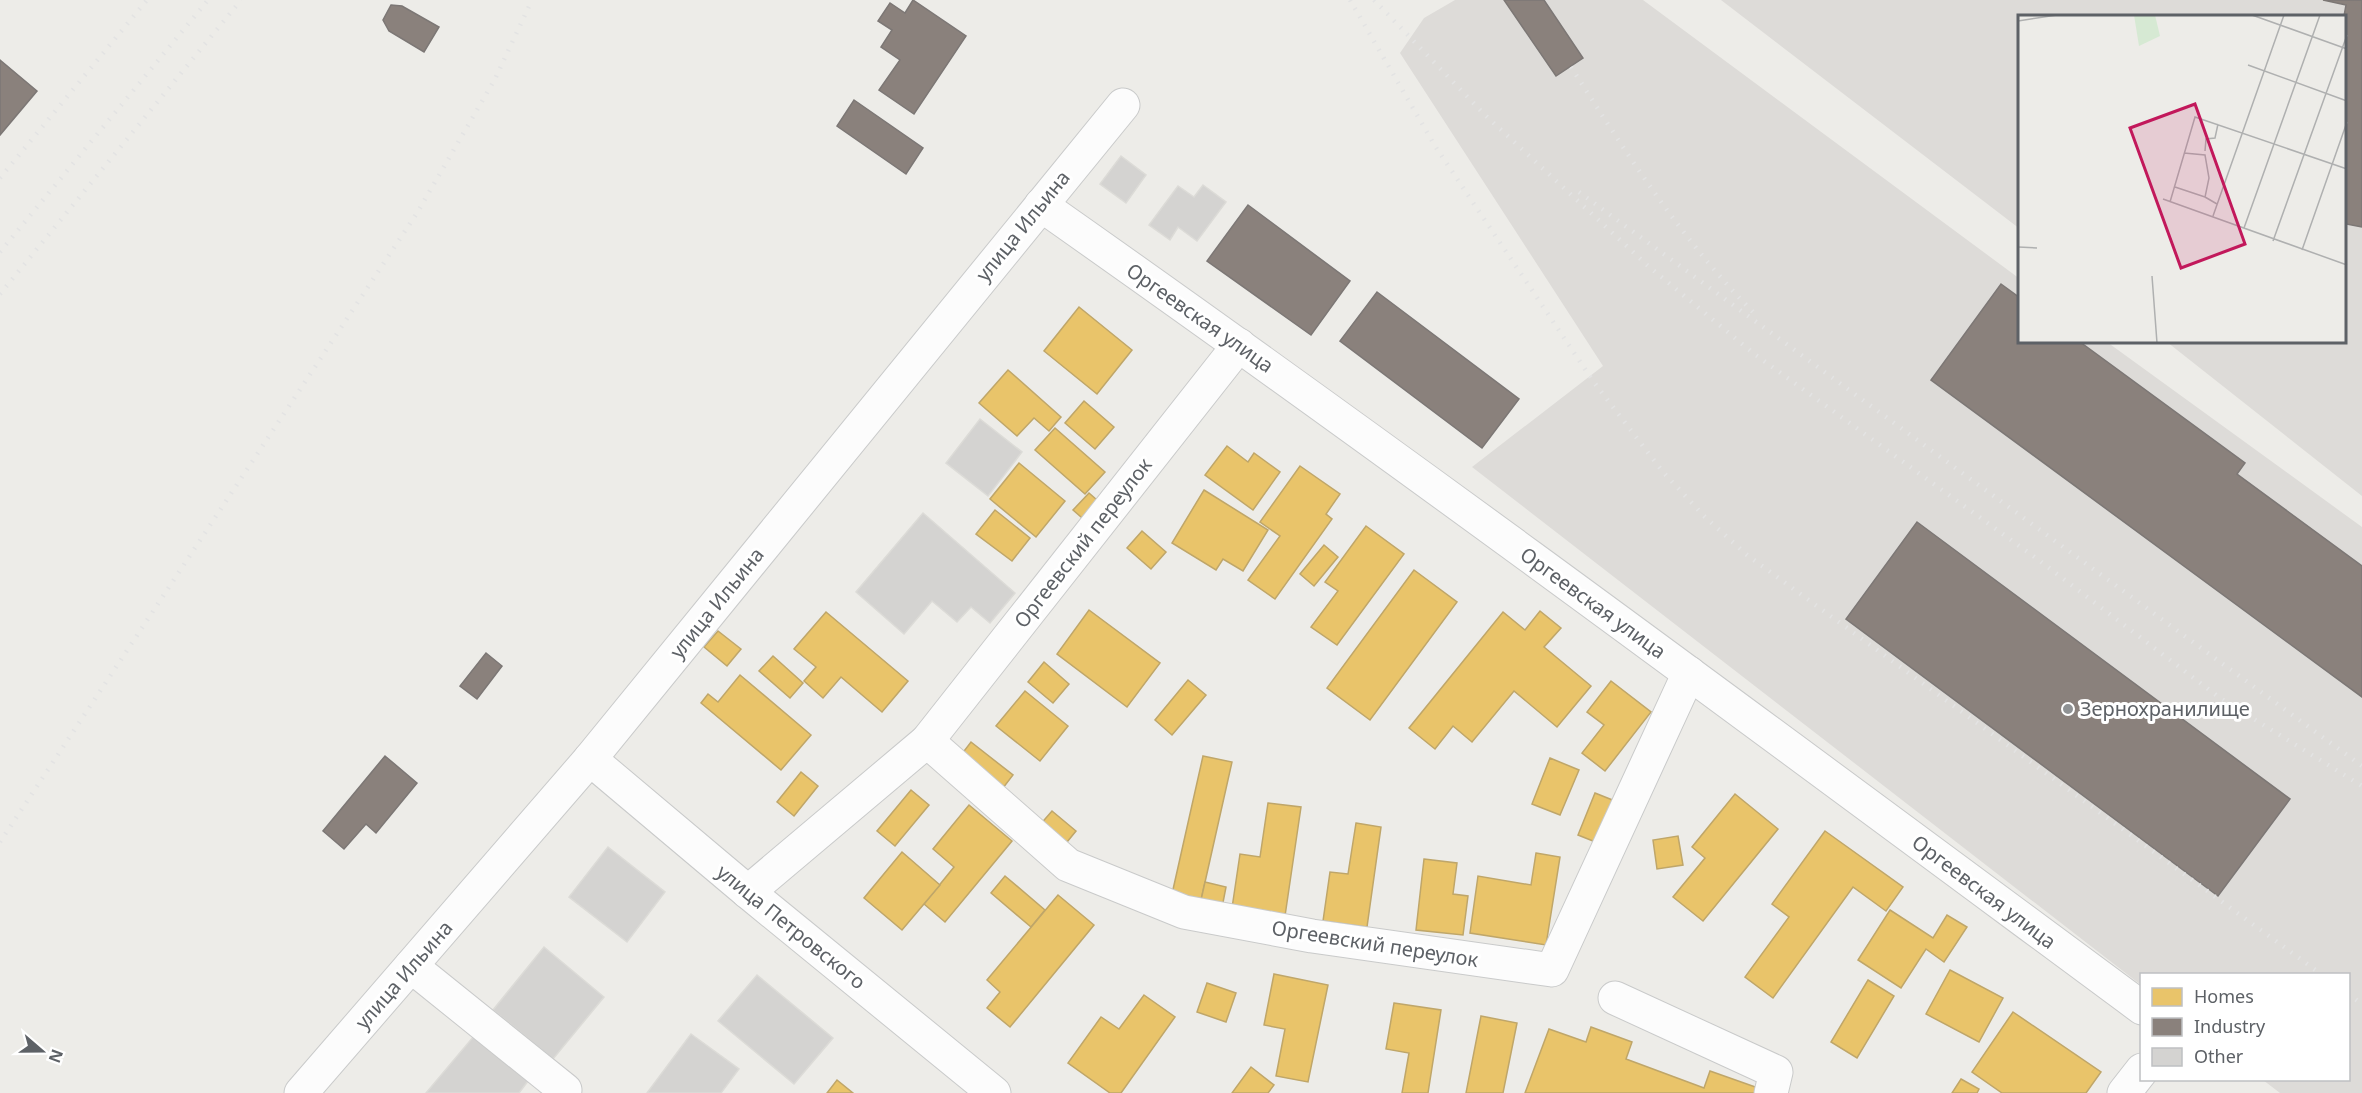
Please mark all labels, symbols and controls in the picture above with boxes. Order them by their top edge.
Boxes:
inset map [2018,15,2347,344]
street label: улица Ильина [969,165,1076,287]
street label: Оргеевская улица [1121,257,1279,379]
street label: Оргеевский переулок [1008,452,1158,633]
street label: Оргеевская улица [1515,541,1672,665]
street label: улица Ильина [663,542,770,664]
place label: Зернохранилище [2080,695,2250,722]
marker: Зернохранилище [2061,702,2075,716]
street label: Оргеевская улица [1907,828,2062,955]
street label: улица Петровского [711,858,871,995]
street label: Оргеевский переулок [1270,914,1481,973]
street label: улица Ильина [349,915,458,1035]
legend [2140,973,2350,1081]
text: Homes [2194,984,2254,1008]
text: Industry [2194,1014,2266,1038]
north arrow [12,1021,72,1081]
text: Other [2194,1044,2244,1068]
text: N [44,1046,69,1066]

